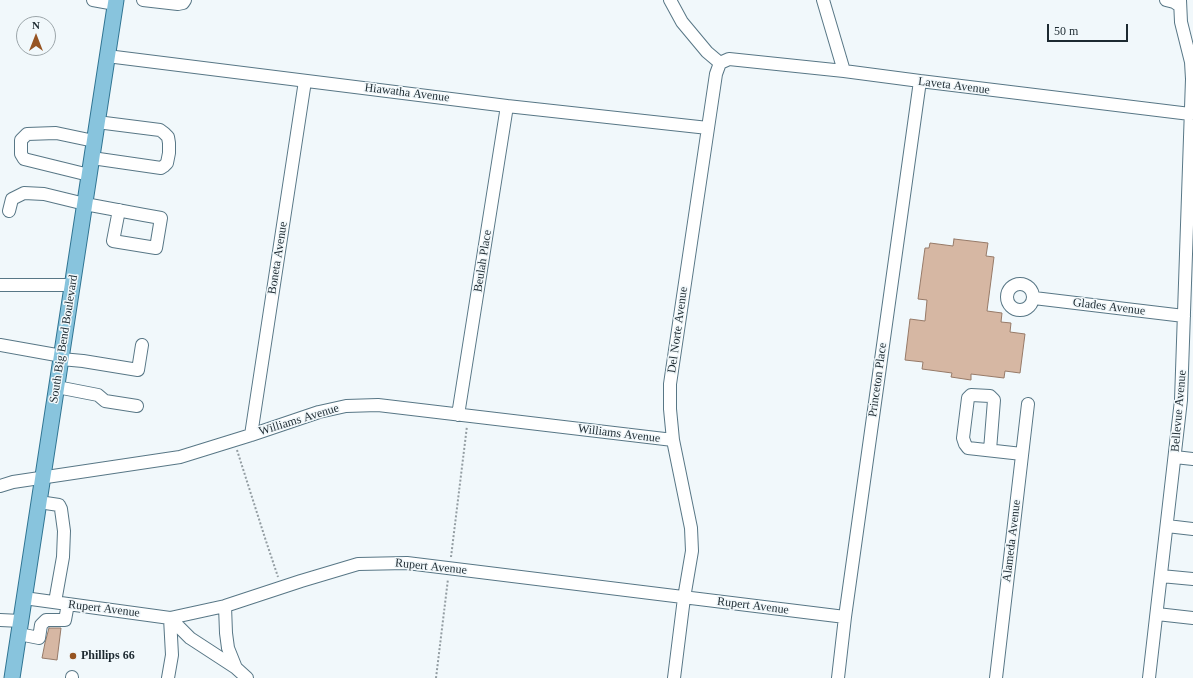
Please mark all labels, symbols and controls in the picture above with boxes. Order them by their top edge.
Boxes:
north arrow [16,16,56,56]
scale bar [1049,16,1130,42]
text: N [32,19,40,31]
text: 50 m [1054,24,1078,38]
street label: Laveta Avenue [917,74,991,98]
street label: Hiawatha Avenue [364,81,450,105]
street label: Boneta Avenue [265,221,291,295]
street label: Beulah Place [471,229,495,293]
street label: South Big Bend Boulevard [47,274,81,404]
street label: Del Norte Avenue [665,286,691,374]
street label: Glades Avenue [1072,295,1146,319]
street label: Princeton Place [866,342,890,418]
street label: Bellevue Avenue [1168,369,1190,453]
street label: Williams Avenue [257,401,341,439]
street label: Williams Avenue [577,422,661,446]
street label: Alameda Avenue [1000,499,1024,583]
street label: Rupert Avenue [394,556,468,578]
street label: Rupert Avenue [716,594,790,618]
street label: Rupert Avenue [67,597,141,621]
place label: Phillips 66 [81,649,135,663]
marker: Phillips 66 [68,651,78,661]

